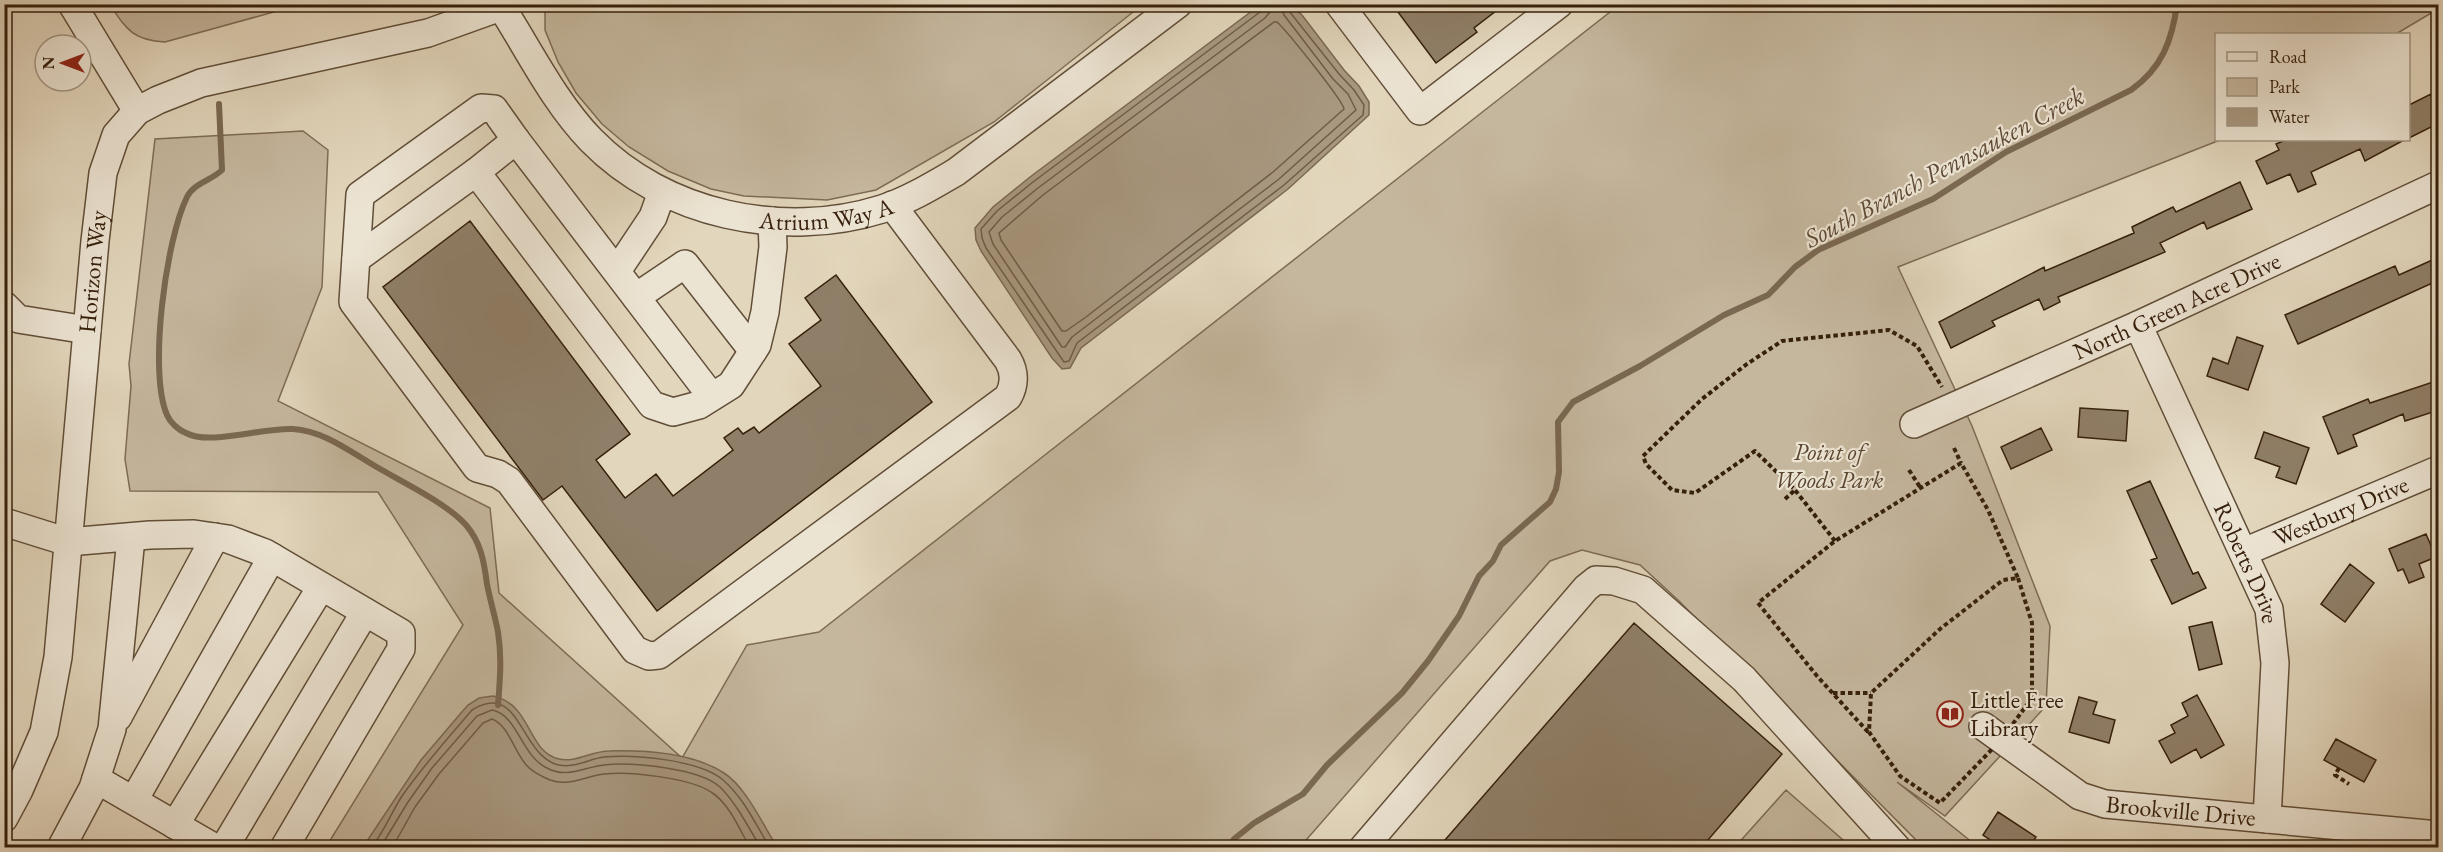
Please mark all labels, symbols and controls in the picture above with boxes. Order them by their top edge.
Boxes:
north arrow [33,33,93,93]
legend [2215,33,2410,141]
text: Road [2269,45,2308,68]
text: N [38,56,59,69]
text: Park [2269,75,2300,98]
water label: South Branch Pennsauken Creek [1797,79,2090,256]
text: Water [2269,105,2310,128]
street label: Atrium Way A [757,190,898,237]
street label: Horizon Way [71,208,114,334]
street label: North Green Acre Drive [2068,245,2285,367]
park label: Point of Woods Park [1775,436,1883,495]
street label: Westbury Drive [2268,468,2413,553]
street label: Roberts Drive [2207,497,2286,625]
place label: Little Free Library [1970,684,2064,743]
library icon: Little Free Library [1935,699,1965,729]
street label: Brookville Drive [2105,788,2257,833]

